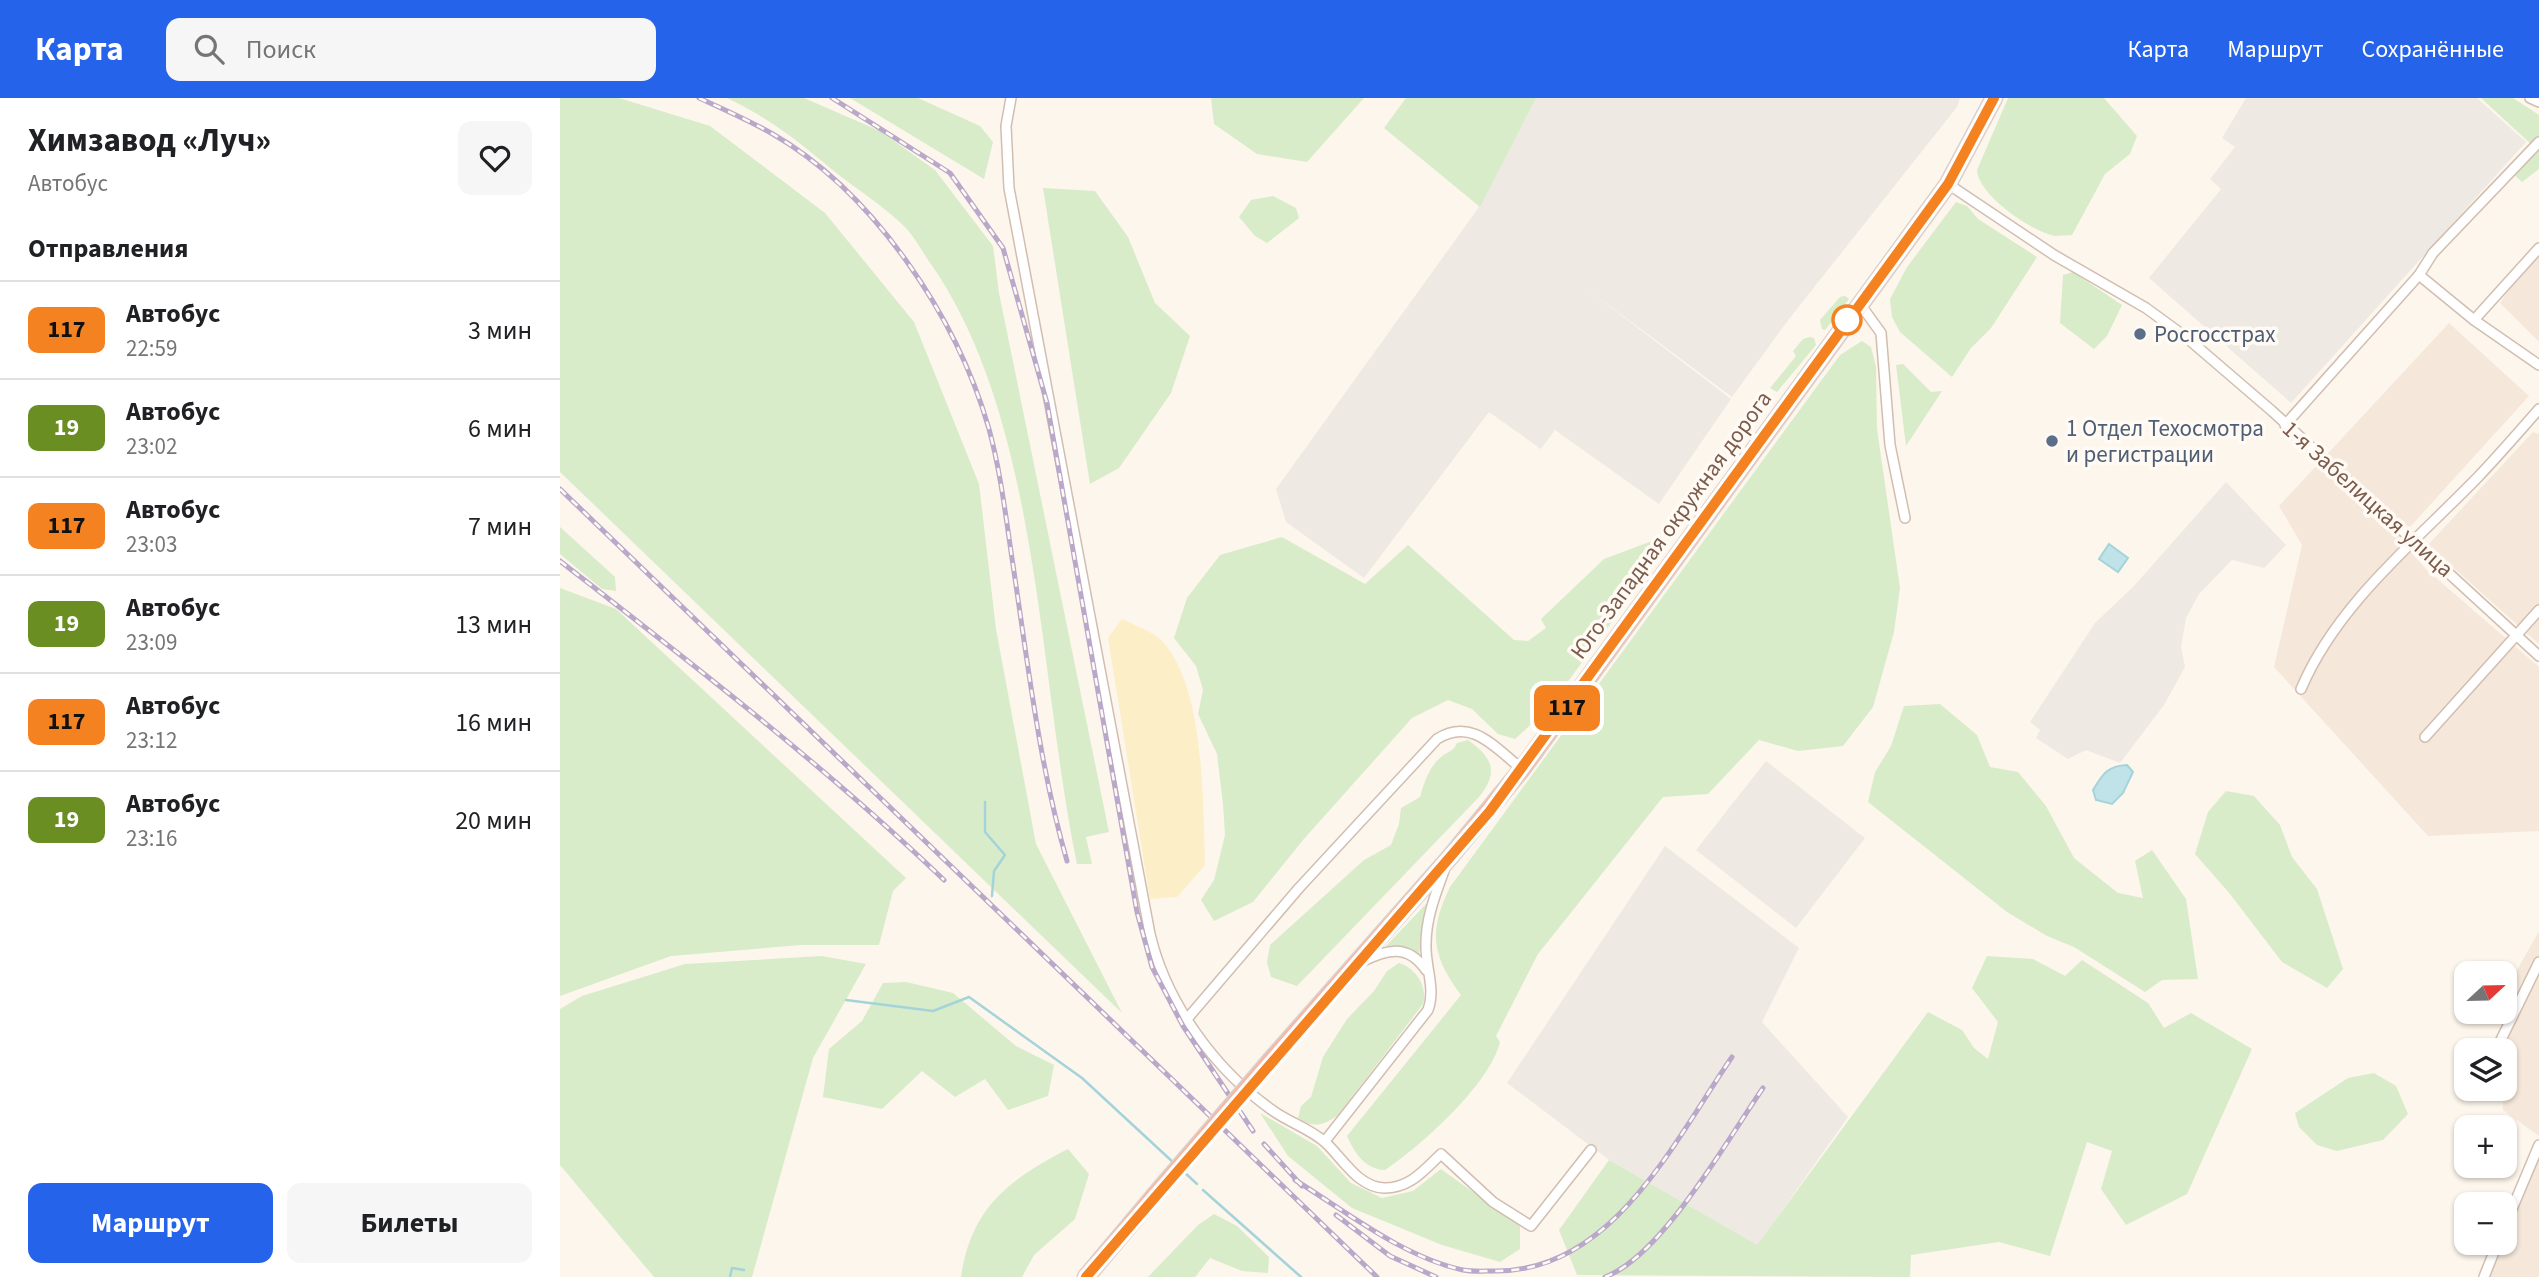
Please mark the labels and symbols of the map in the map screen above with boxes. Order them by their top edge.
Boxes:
unlabelled marker [1832,305,1862,335]
place label: Росгосстрах [2154,318,2276,351]
marker: Росгосстрах [2132,326,2148,342]
street label: Юго-Западная окружная дорога [1562,384,1780,666]
place label: 1 Отдел Техосмотра и регистрации [2066,412,2264,471]
street label: 1-я Забелицкая улица [2275,413,2461,585]
marker: 1 Отдел Техосмотра и регистрации [2044,433,2060,449]
line badge: 117 [1527,685,1607,731]
north arrow [2454,961,2516,1024]

